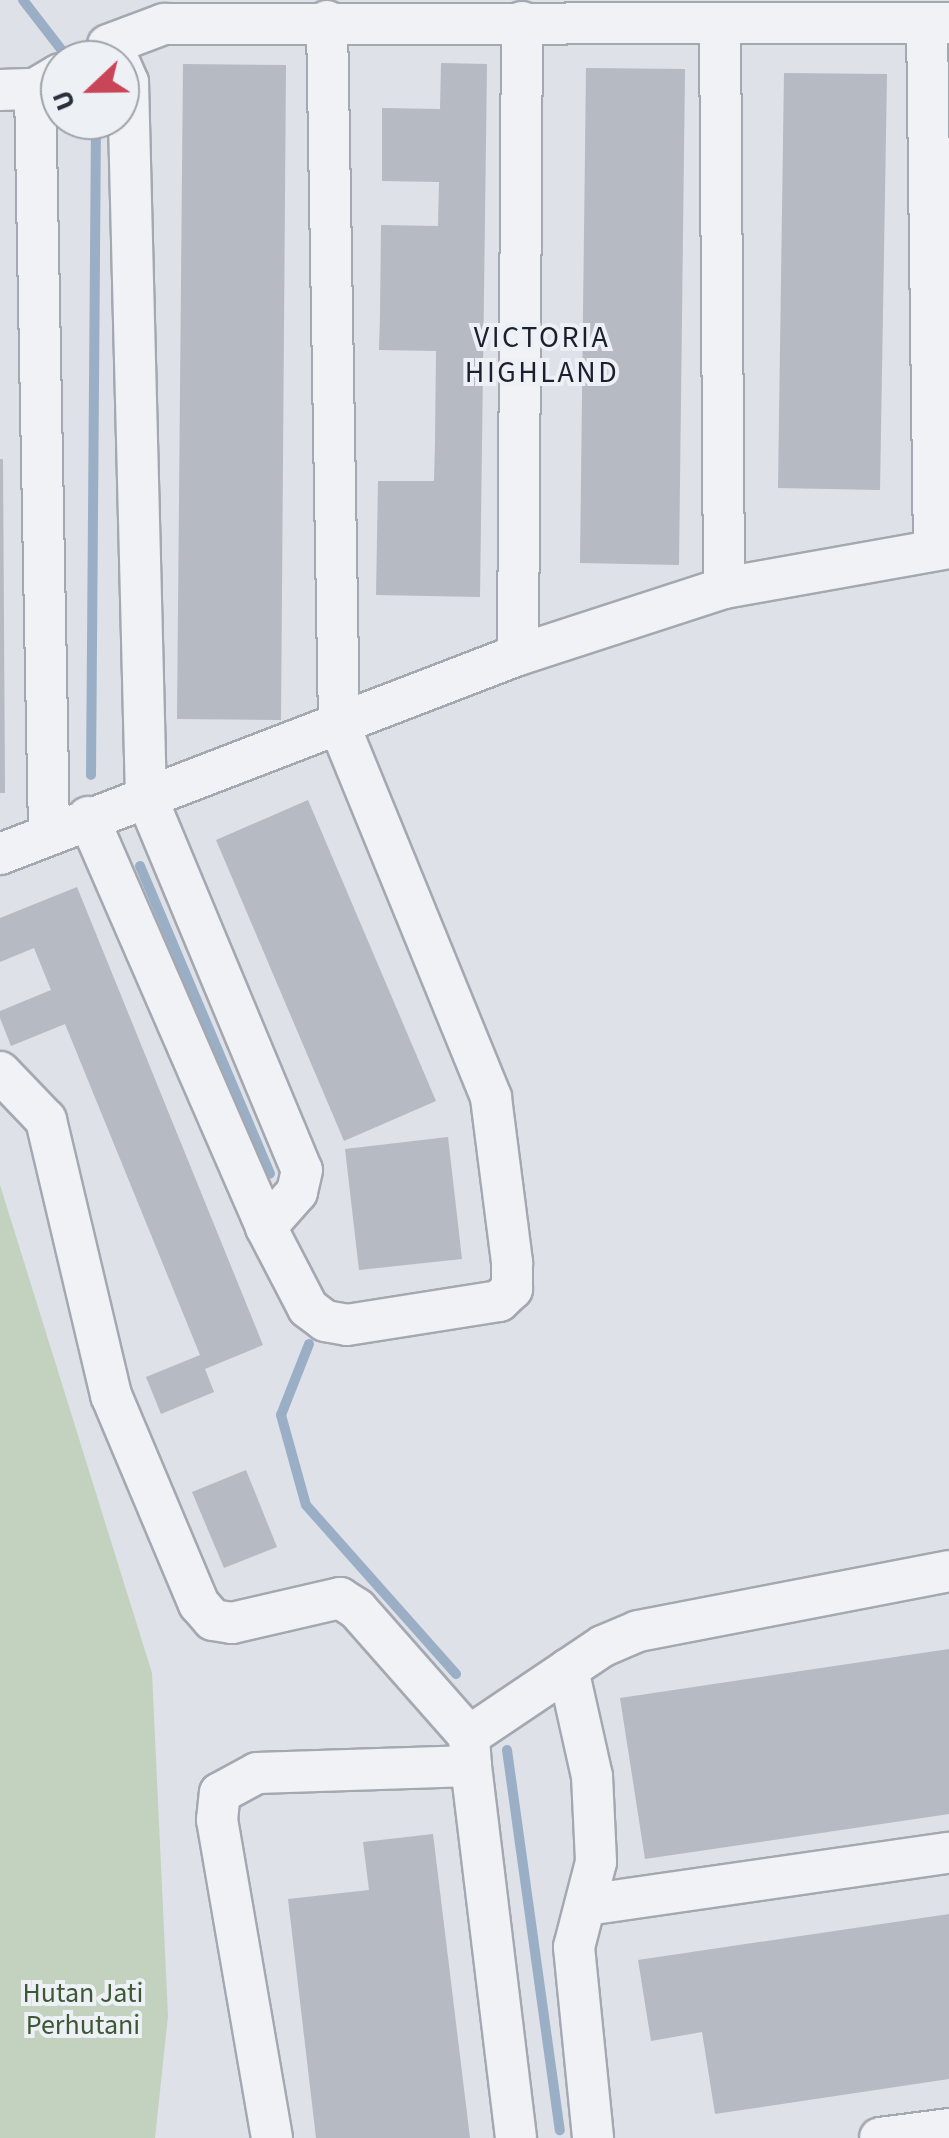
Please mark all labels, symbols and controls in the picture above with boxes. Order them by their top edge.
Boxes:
north arrow [40,40,140,140]
text: U [42,84,86,117]
district label: VICTORIA HIGHLAND [465,320,619,390]
park label: Hutan Jati Perhutani [23,1976,143,2042]

